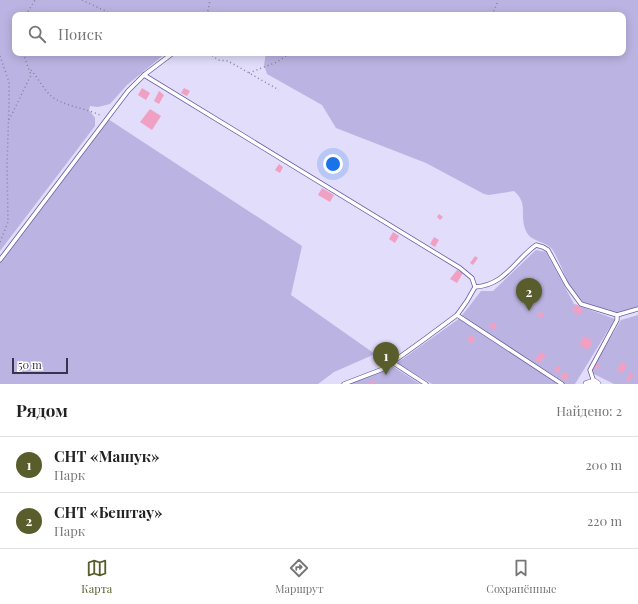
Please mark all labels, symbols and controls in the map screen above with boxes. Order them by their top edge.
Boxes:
search box [12,12,626,56]
icon: search [26,23,48,45]
text: Поиск [58,24,103,44]
your location [323,154,343,174]
pin: 2 [516,278,542,311]
pin: 1 [373,342,399,375]
scale bar [12,356,68,375]
text: 50 m [18,357,42,372]
text: Рядом [16,399,68,421]
text: Найдено: 2 [556,402,622,419]
text: СНТ «Машук» [54,446,160,466]
text: 1 [27,456,31,473]
text: 200 m [585,456,622,473]
text: Парк [54,466,85,483]
text: СНТ «Бештау» [54,502,162,522]
text: 2 [26,512,32,529]
text: 220 m [587,512,622,529]
text: Парк [54,522,85,539]
tab: Карта [81,557,112,596]
tab: Маршрут [275,557,324,596]
tab: Сохранённые [486,557,557,596]

